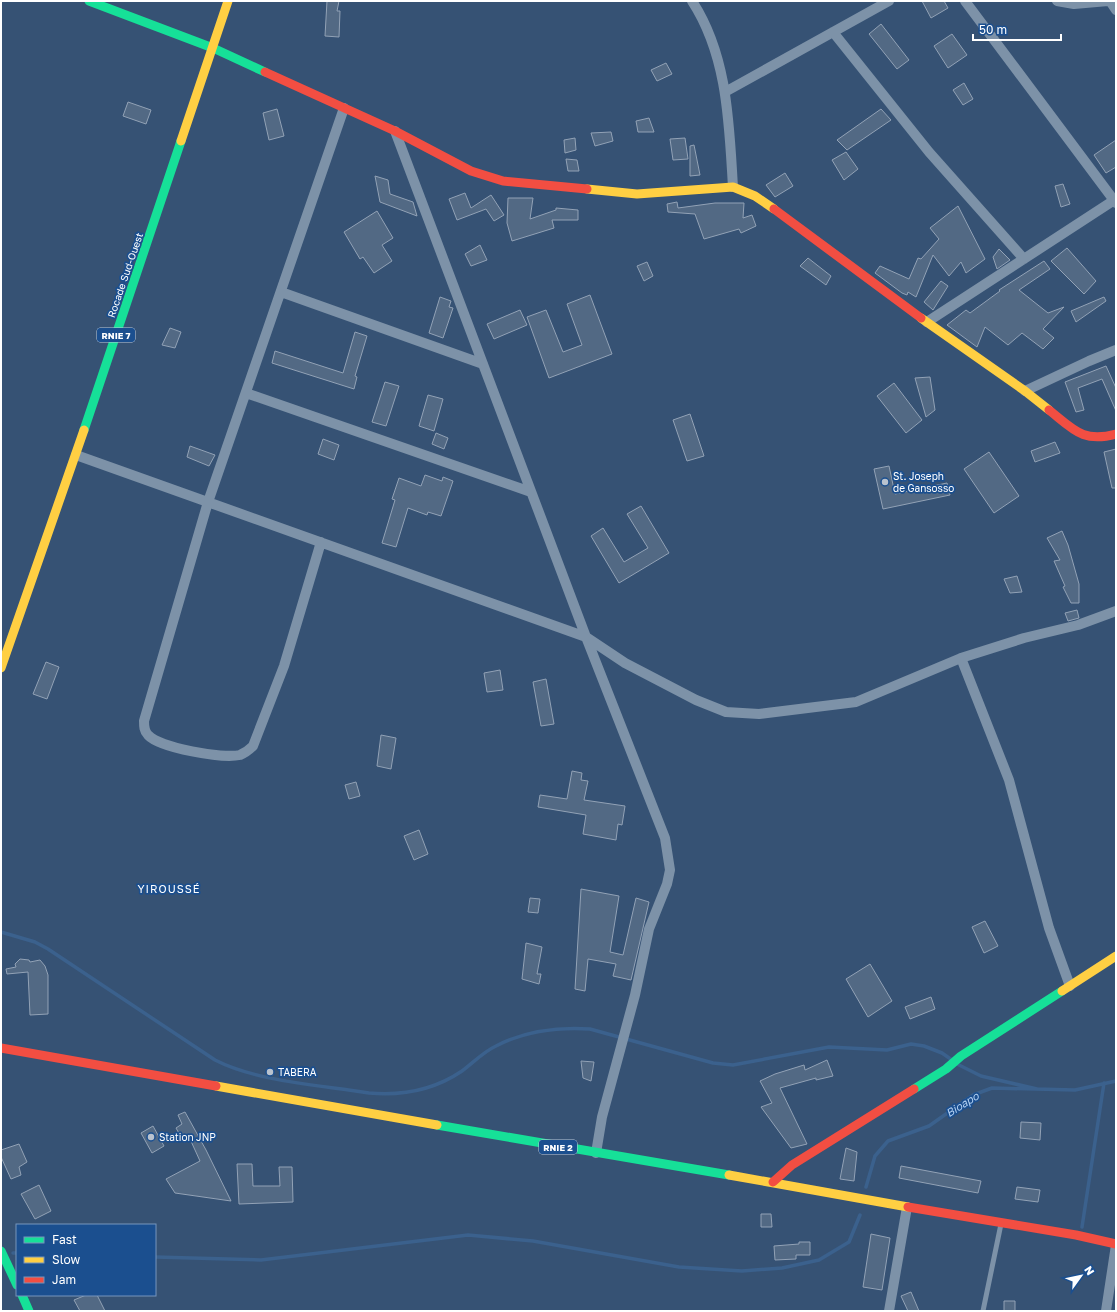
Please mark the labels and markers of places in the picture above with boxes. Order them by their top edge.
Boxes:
place label: St. Joseph de Gansosso [893,470,954,494]
marker: St. Joseph de Gansosso [880,477,890,487]
place label: TABERA [278,1066,317,1078]
marker: TABERA [265,1067,275,1077]
place label: Station JNP [159,1131,216,1143]
marker: Station JNP [146,1132,156,1142]

